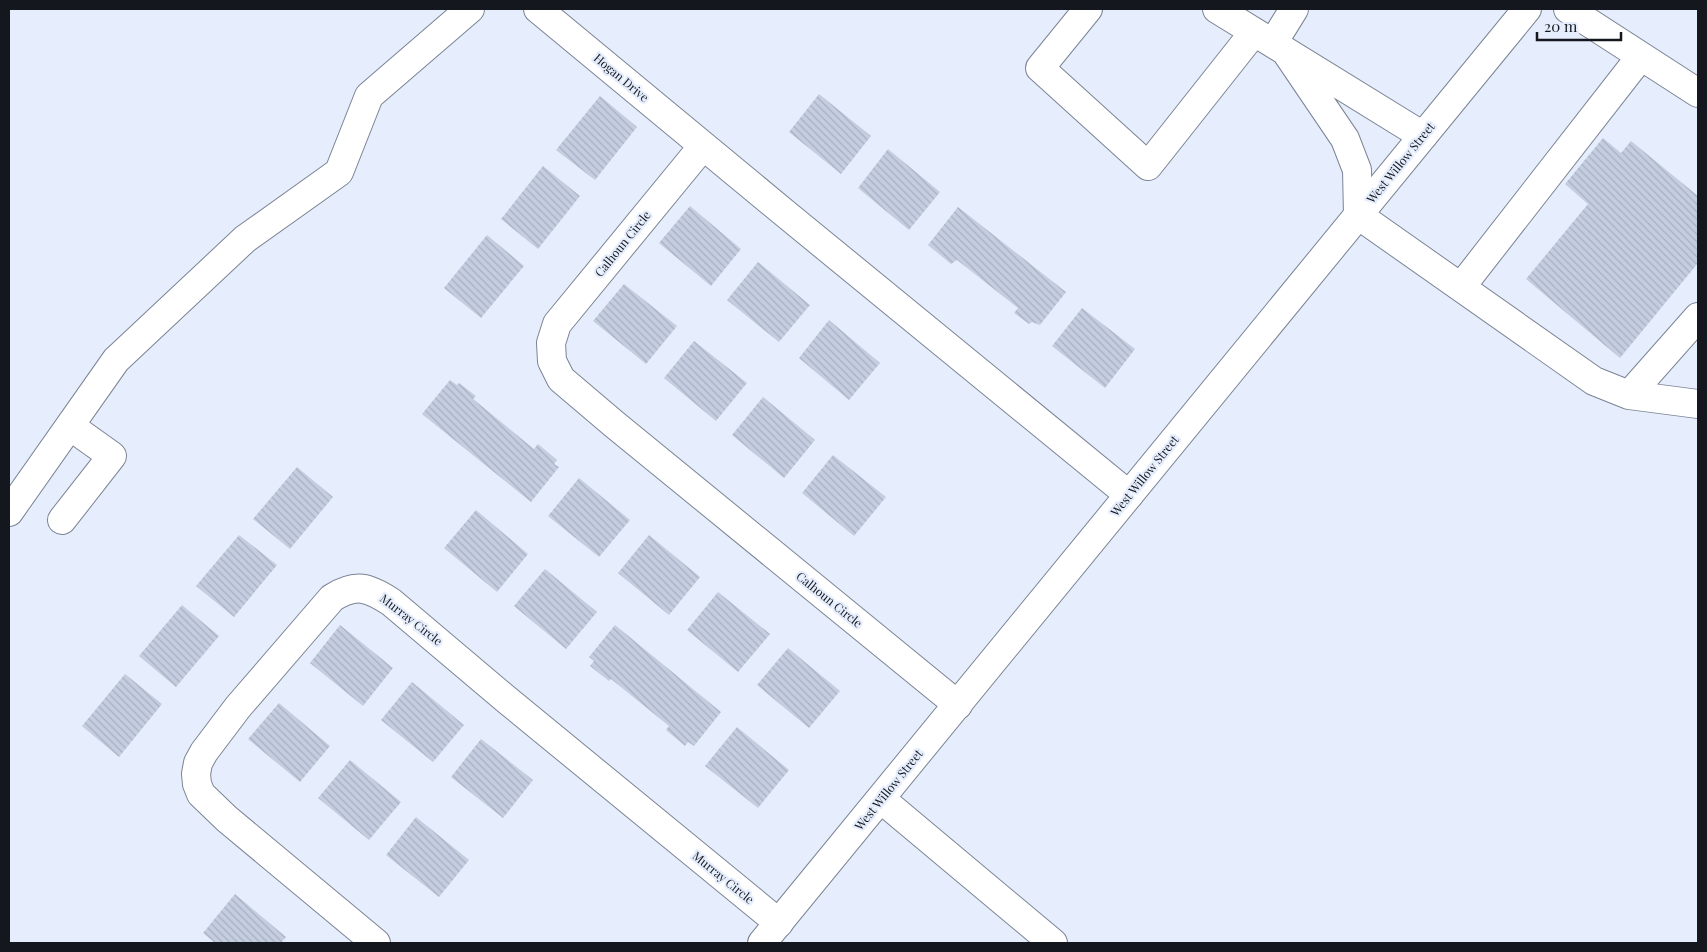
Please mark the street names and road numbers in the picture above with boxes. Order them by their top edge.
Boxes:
street label: Hogan Drive [591,50,653,105]
street label: West Willow Street [1362,118,1438,207]
street label: Calhoun Circle [591,207,654,280]
street label: West Willow Street [1106,431,1182,520]
street label: Calhoun Circle [793,568,866,631]
street label: Murray Circle [377,590,446,649]
street label: West Willow Street [850,745,926,834]
street label: Murray Circle [690,847,758,907]

